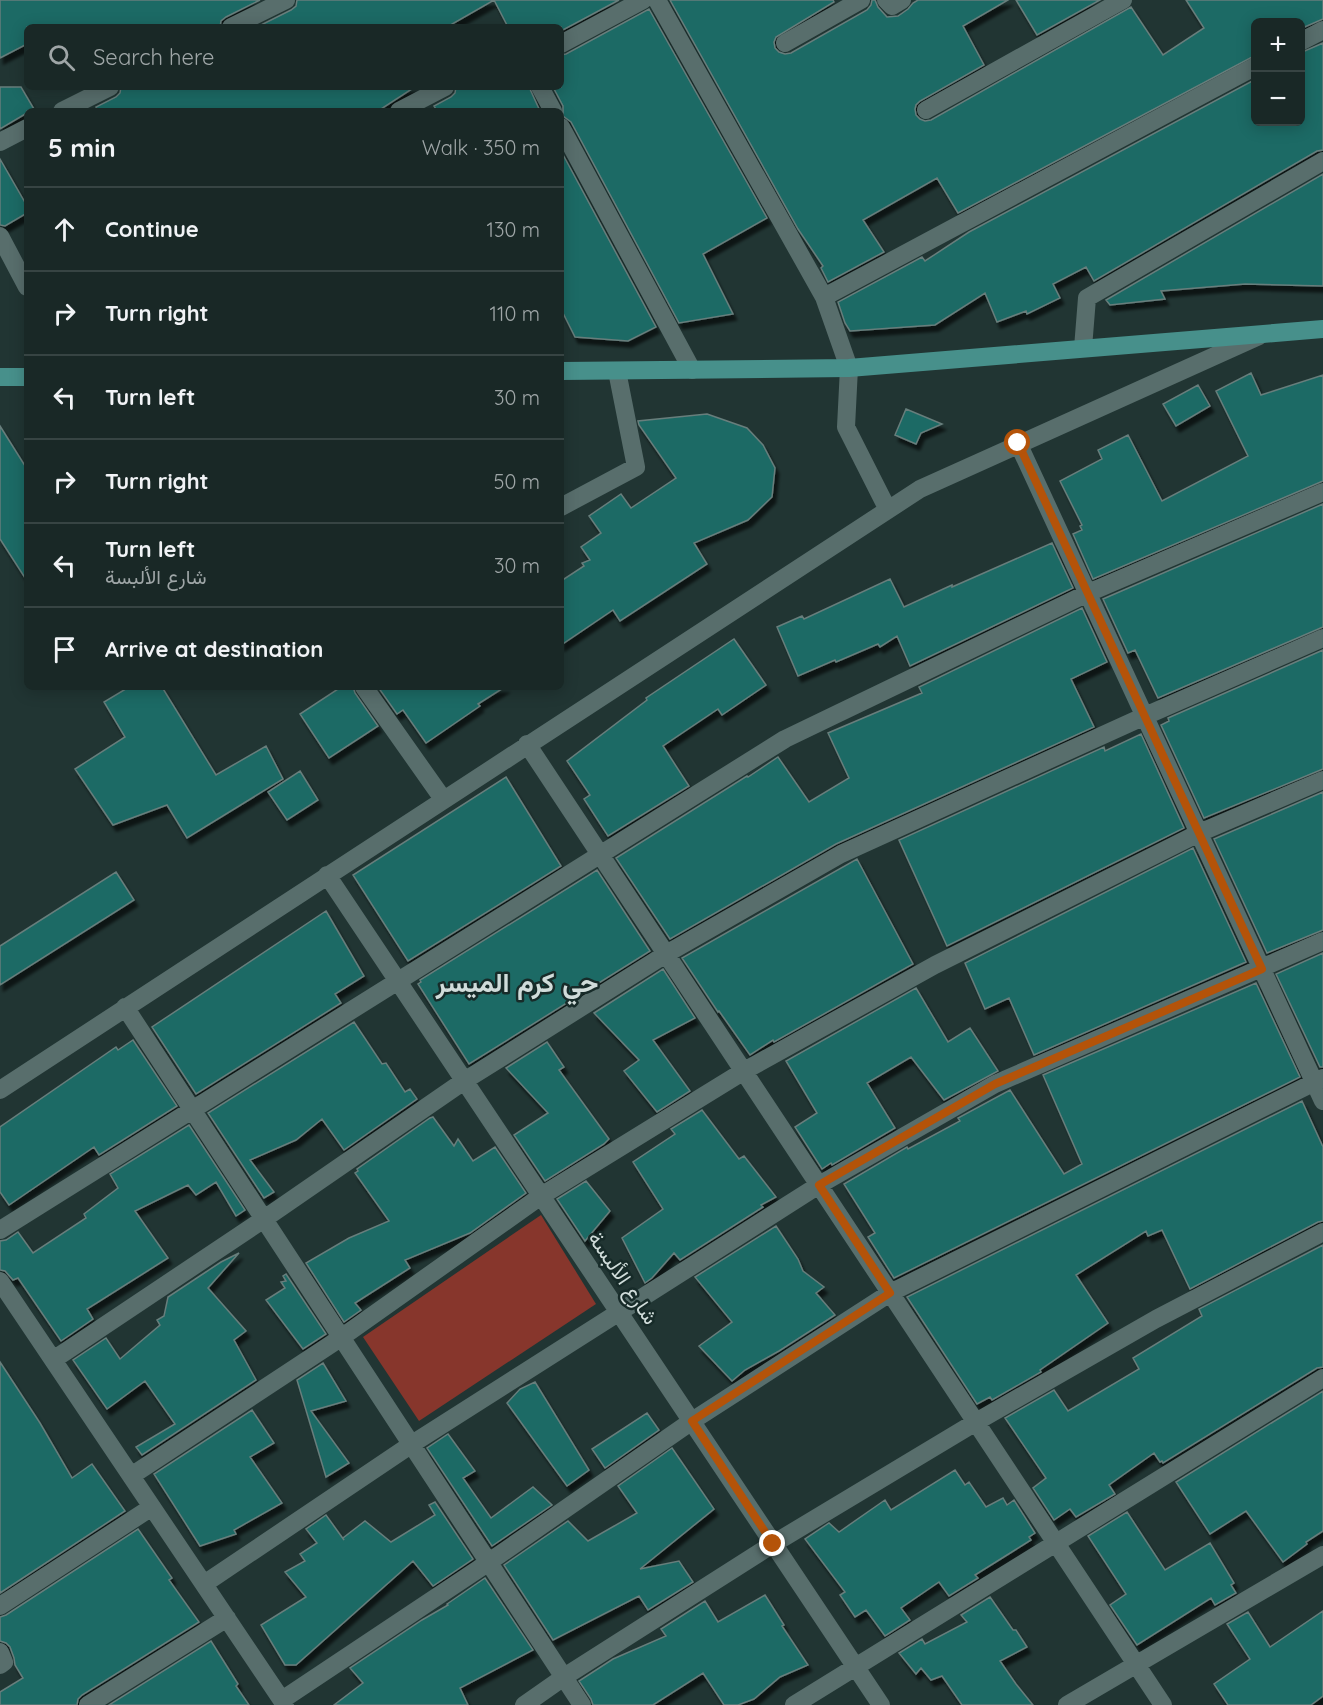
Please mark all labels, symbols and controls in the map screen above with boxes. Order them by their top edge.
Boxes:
map controls [1251,18,1305,126]
button: + [1251,18,1305,72]
search box [24,24,564,90]
icon: search [45,41,78,74]
text: Search here [93,43,214,71]
button: − [1251,72,1305,126]
text: 5 min [48,131,116,164]
text: Walk · 350 m [422,135,540,160]
icon: ahead [48,213,81,246]
text: Continue [105,215,199,243]
text: 130 m [487,217,540,242]
icon: right [48,297,81,330]
text: Turn right [105,299,209,327]
text: 110 m [490,301,540,326]
icon: left [48,381,81,414]
text: Turn left [105,383,195,411]
text: 30 m [494,385,540,410]
route start [1004,429,1030,455]
icon: right [48,465,81,498]
text: Turn right [105,467,209,495]
text: 50 m [494,469,540,494]
text: Turn left [105,535,195,563]
icon: left [48,549,81,582]
text: 30 m [494,553,540,578]
text: شارع الألبسة [105,564,207,589]
icon: arrive [48,633,81,666]
text: Arrive at destination [105,635,323,663]
district label: حي كرم الميسر [435,965,598,1005]
street label: شارع الألبسة [582,1226,664,1330]
route end [759,1530,785,1556]

